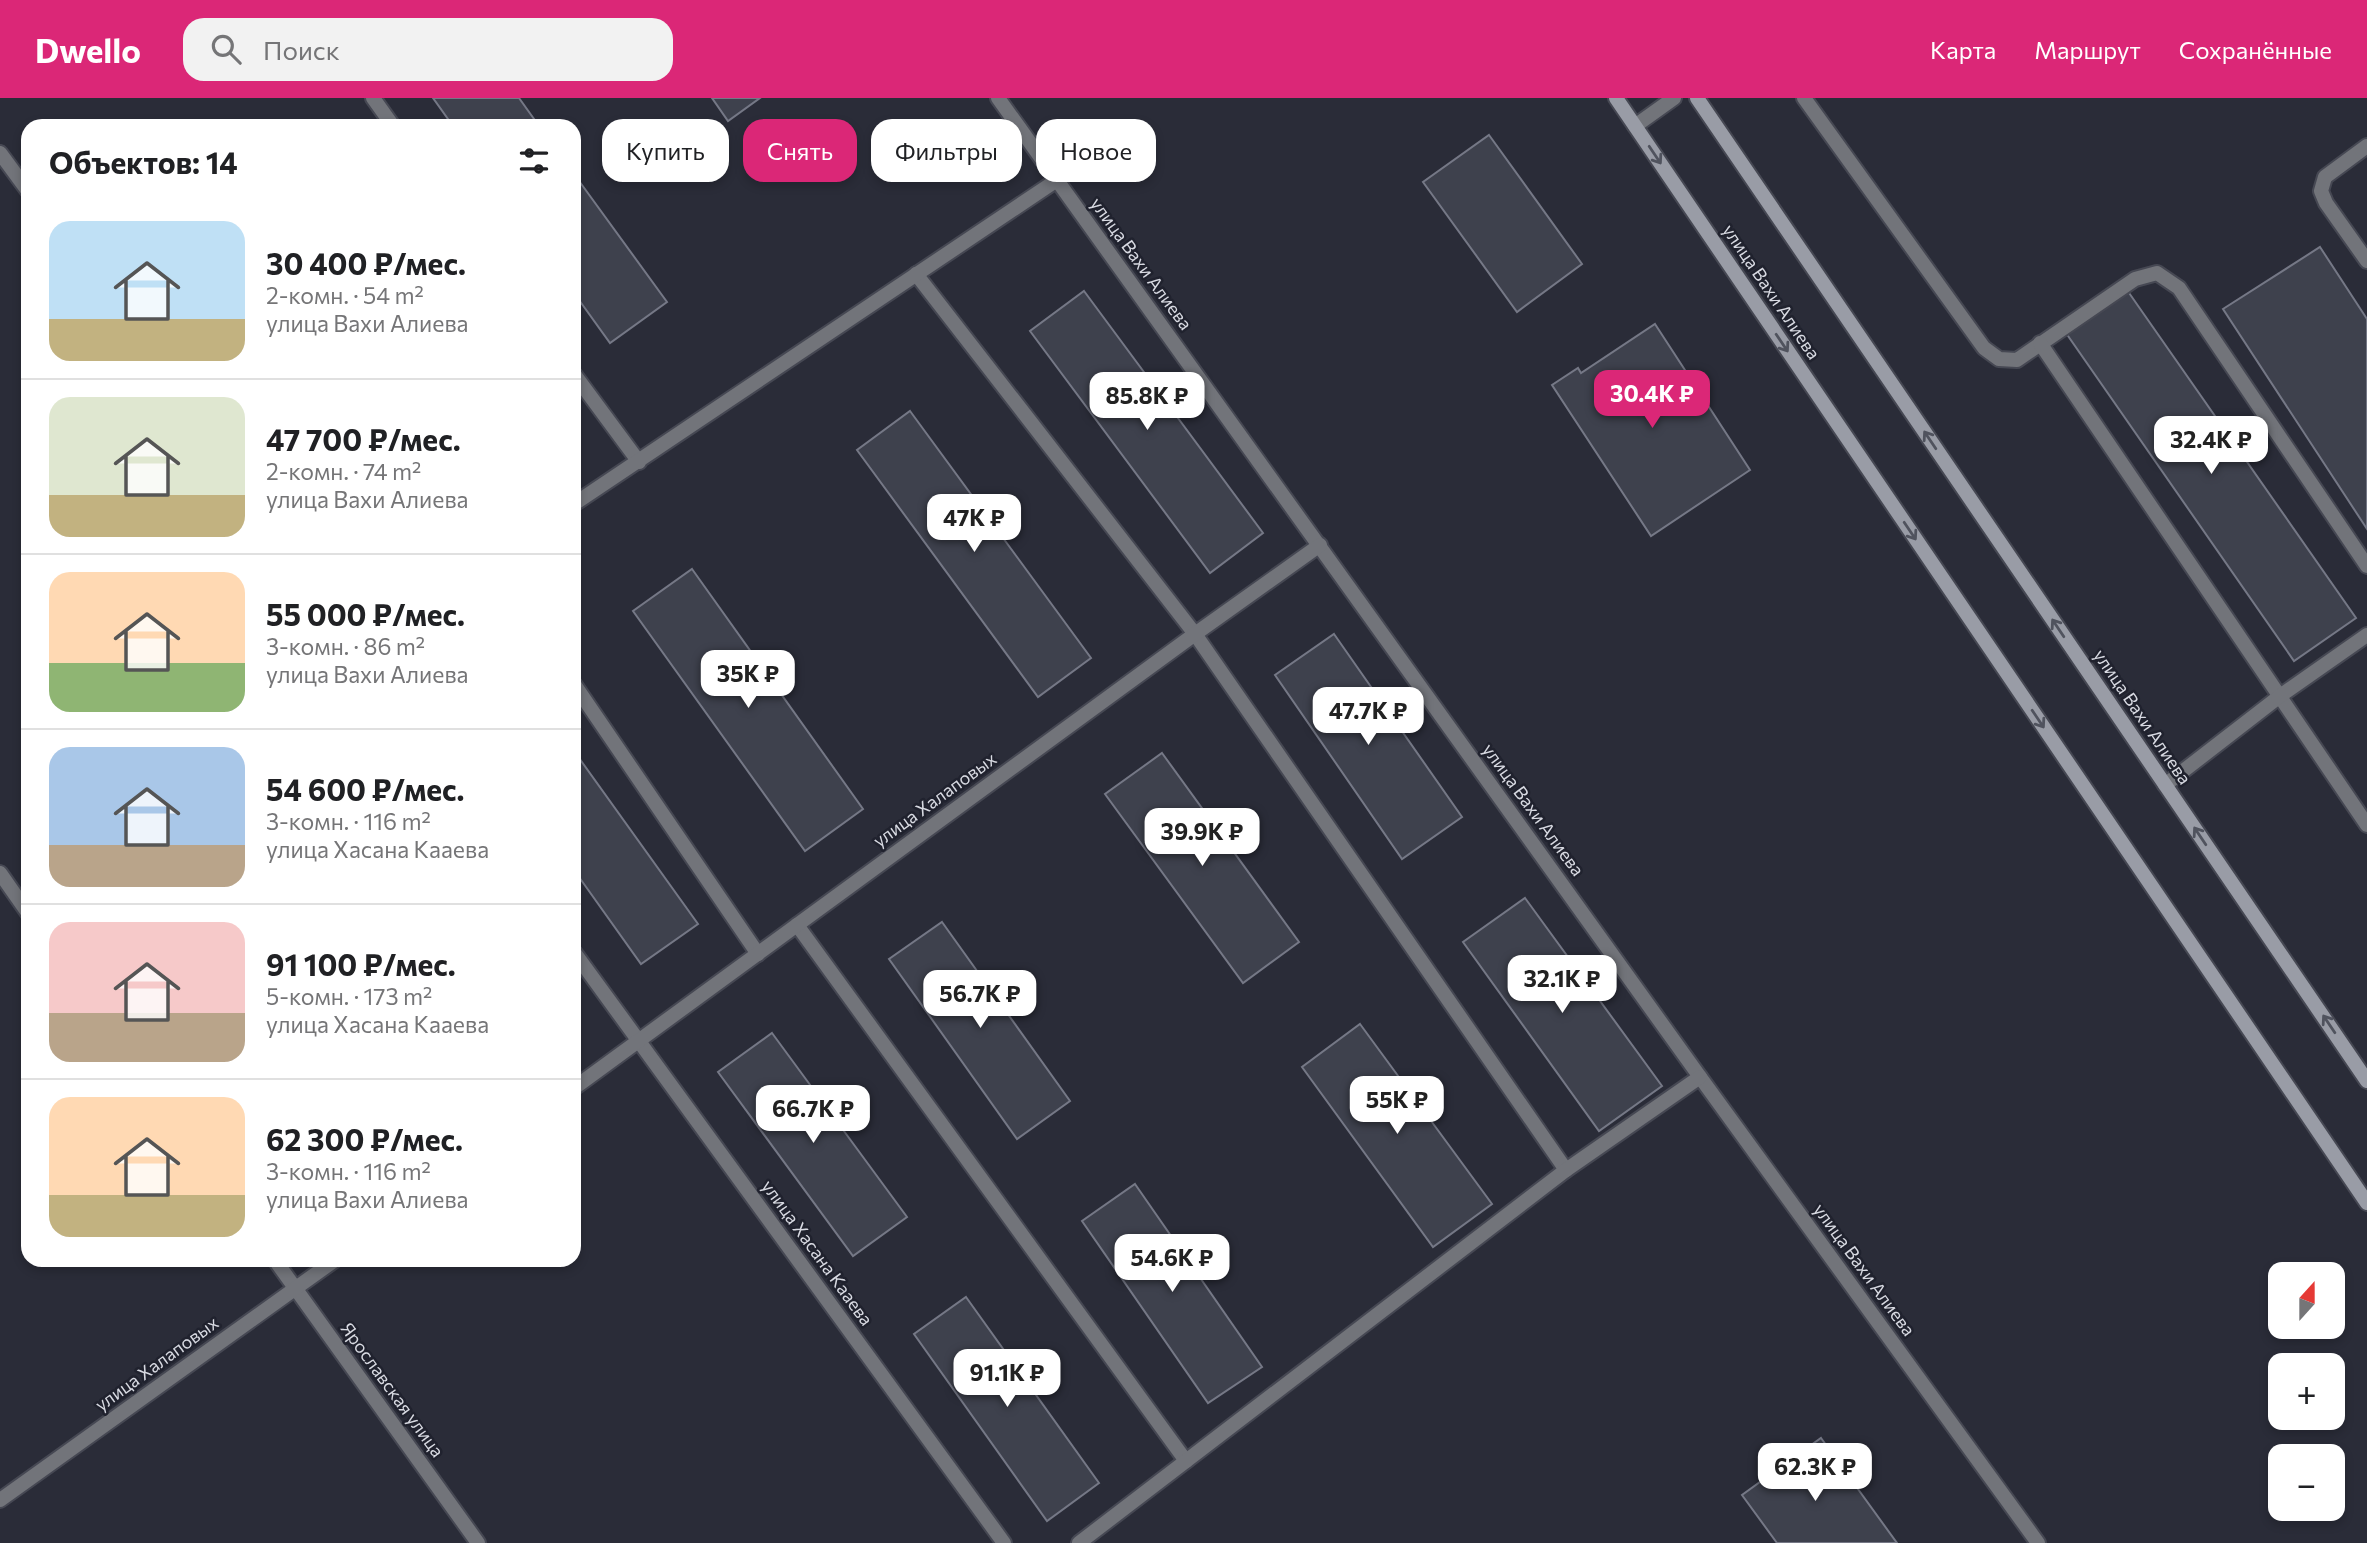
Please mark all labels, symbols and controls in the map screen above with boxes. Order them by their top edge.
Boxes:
search box [183,18,673,81]
text: Dwello [35,29,141,70]
icon: search [207,30,245,68]
text: Поиск [263,34,340,65]
text: Карта [1930,35,1996,64]
text: Маршрут [2034,35,2141,64]
text: Сохранённые [2179,35,2332,64]
chip: Купить [602,119,729,182]
chip: Снять [743,119,857,182]
chip: Фильтры [871,119,1022,182]
chip: Новое [1036,119,1156,182]
icon: filters [515,142,553,180]
text: Объектов: 14 [49,143,238,180]
one-way arrow [1648,144,1662,164]
street label: улица Вахи Алиева [1086,193,1197,334]
street label: улица Вахи Алиева [1718,220,1825,363]
text: 30 400 ₽/мес. [266,244,466,281]
icon: home [105,249,189,333]
text: 2-комн. · 54 m² [266,281,424,309]
text: улица Вахи Алиева [266,309,469,337]
one-way arrow [1775,333,1789,352]
pin: 30.4K ₽ [1587,370,1717,430]
pin: 85.8K ₽ [1082,372,1212,432]
text: 30.4K ₽ [1610,379,1694,407]
text: 85.8K ₽ [1106,381,1188,409]
pin: 32.4K ₽ [2146,416,2276,476]
text: 47 700 ₽/мес. [266,420,461,457]
icon: home [105,425,189,509]
text: 32.4K ₽ [2170,425,2252,453]
one-way arrow [1923,431,1937,450]
text: 2-комн. · 74 m² [266,457,421,485]
text: улица Вахи Алиева [266,485,469,513]
pin: 47K ₽ [925,494,1023,554]
text: 47K ₽ [943,503,1005,531]
one-way arrow [1903,521,1917,540]
text: 55 000 ₽/мес. [266,595,465,632]
icon: home [105,600,189,684]
one-way arrow [2051,619,2065,638]
text: 3-комн. · 86 m² [266,632,425,660]
street label: улица Вахи Алиева [2089,645,2196,788]
pin: 35K ₽ [699,650,797,710]
text: 35K ₽ [717,659,779,687]
text: улица Вахи Алиева [266,660,469,688]
pin: 47.7K ₽ [1303,688,1433,747]
text: 47.7K ₽ [1329,696,1407,724]
one-way arrow [2031,709,2045,728]
street label: улица Вахи Алиева [1478,739,1589,880]
street label: улица Халаповых [868,747,1001,851]
text: 54 600 ₽/мес. [266,770,464,807]
icon: home [105,775,189,859]
text: 3-комн. · 116 m² [266,807,431,835]
pin: 39.9K ₽ [1137,808,1267,868]
text: 39.9K ₽ [1161,817,1243,845]
one-way arrow [2193,827,2207,847]
text: улица Хасана Кааева [266,835,489,863]
text: 91 100 ₽/мес. [266,945,456,982]
icon: home [105,950,189,1034]
pin: 32.1K ₽ [1497,956,1627,1015]
text: 32.1K ₽ [1524,964,1600,992]
pin: 56.7K ₽ [915,970,1045,1030]
text: 56.7K ₽ [939,979,1021,1007]
text: 5-комн. · 173 m² [266,982,432,1010]
text: улица Хасана Кааева [266,1010,489,1038]
one-way arrow [2321,1015,2336,1034]
pin: 55K ₽ [1348,1076,1446,1136]
text: 55K ₽ [1366,1085,1428,1113]
pin: 66.7K ₽ [748,1086,878,1145]
text: 66.7K ₽ [772,1094,854,1122]
text: 62 300 ₽/мес. [266,1120,463,1157]
icon: home [105,1125,189,1209]
text: 3-комн. · 116 m² [266,1157,431,1185]
street label: улица Хасана Кааева [758,1175,878,1330]
text: улица Вахи Алиева [266,1185,469,1213]
street label: улица Вахи Алиева [1809,1199,1920,1340]
pin: 54.6K ₽ [1107,1234,1237,1294]
text: 54.6K ₽ [1130,1243,1214,1271]
north arrow [2268,1262,2345,1339]
map controls [2268,1262,2345,1521]
street label: улица Халаповых [90,1311,223,1415]
street label: Ярославская улица [336,1318,449,1461]
pin: 91.1K ₽ [942,1350,1072,1409]
button: + [2268,1353,2345,1430]
text: 91.1K ₽ [969,1358,1045,1386]
pin: 62.3K ₽ [1750,1444,1880,1503]
button: − [2268,1444,2345,1521]
text: 62.3K ₽ [1774,1452,1856,1480]

